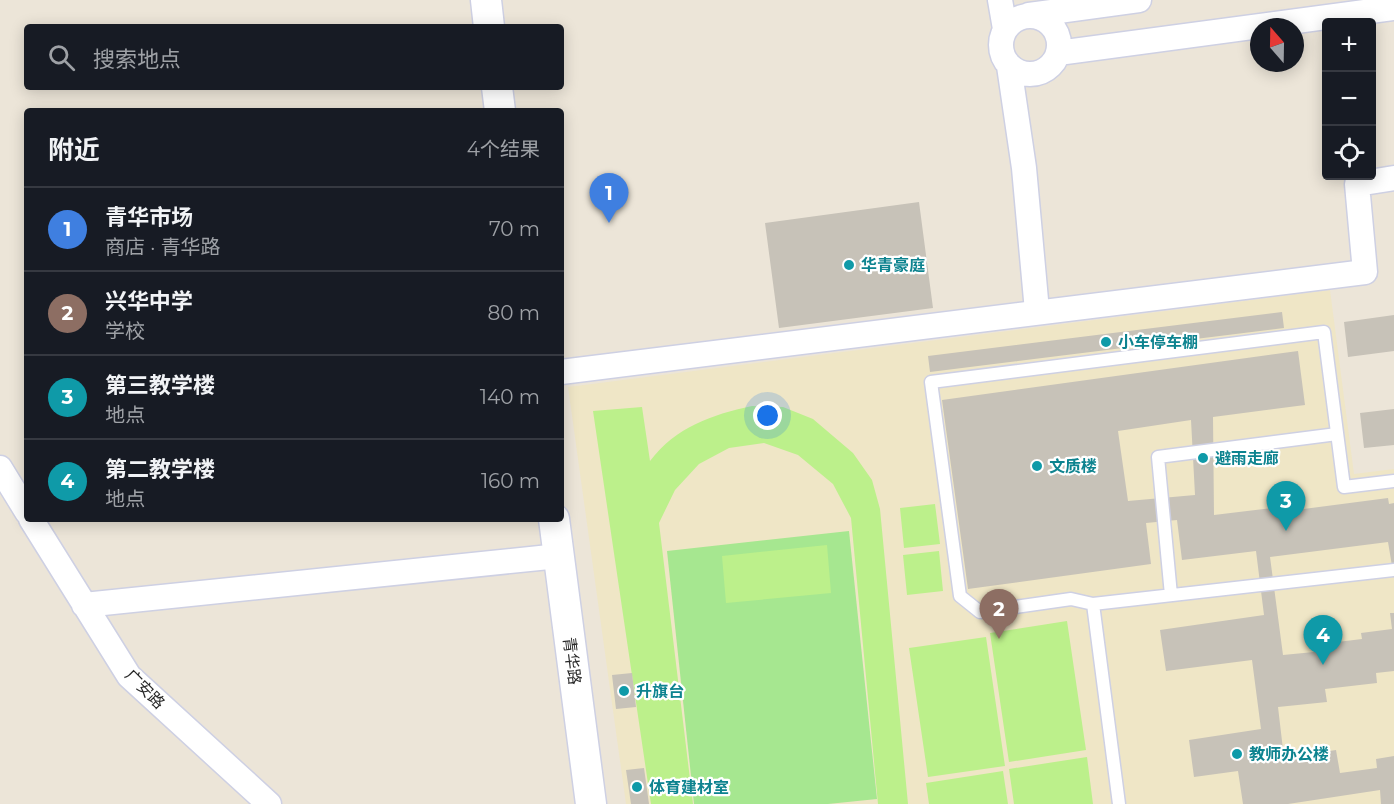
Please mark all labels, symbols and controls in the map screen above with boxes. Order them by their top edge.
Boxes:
north arrow [1250,18,1304,72]
map controls [1322,18,1376,180]
button: + [1322,18,1376,72]
search box [24,24,564,90]
icon: search [45,41,78,74]
text: 搜索地点 [93,46,181,73]
button: − [1322,72,1376,126]
button: locate [1322,126,1376,180]
text: 附近 [48,134,100,166]
text: 4个结果 [467,137,540,161]
pin: 1 [590,174,628,223]
text: 青华市场 [105,204,193,231]
text: 1 [64,217,71,241]
text: 70 m [489,217,540,241]
text: 商店 · 青华路 [105,235,221,259]
place label: 华青豪庭 [861,256,925,275]
marker: 华青豪庭 [842,258,856,272]
text: 兴华中学 [105,288,193,315]
text: 2 [62,301,73,325]
text: 80 m [488,301,540,325]
text: 学校 [105,319,145,343]
place label: 小车停车棚 [1118,333,1198,352]
marker: 小车停车棚 [1099,335,1113,349]
text: 第三教学楼 [105,372,215,399]
text: 3 [62,385,73,409]
text: 140 m [480,385,540,409]
your location [753,401,782,430]
text: 地点 [105,403,145,427]
place label: 避雨走廊 [1215,449,1279,468]
marker: 避雨走廊 [1196,451,1210,465]
text: 第二教学楼 [105,456,215,483]
place label: 文质楼 [1049,457,1097,476]
marker: 文质楼 [1030,459,1044,473]
text: 4 [61,469,74,493]
text: 160 m [481,469,540,493]
pin: 3 [1266,482,1306,531]
text: 地点 [105,487,145,511]
pin: 2 [980,590,1018,639]
pin: 4 [1304,616,1342,665]
street label: 青华路 [560,636,584,686]
street label: 广安路 [121,665,169,713]
place label: 升旗台 [636,682,684,701]
marker: 升旗台 [617,684,631,698]
place label: 教师办公楼 [1249,745,1329,764]
marker: 教师办公楼 [1230,747,1244,761]
place label: 体育建材室 [649,778,729,797]
marker: 体育建材室 [630,780,644,794]

